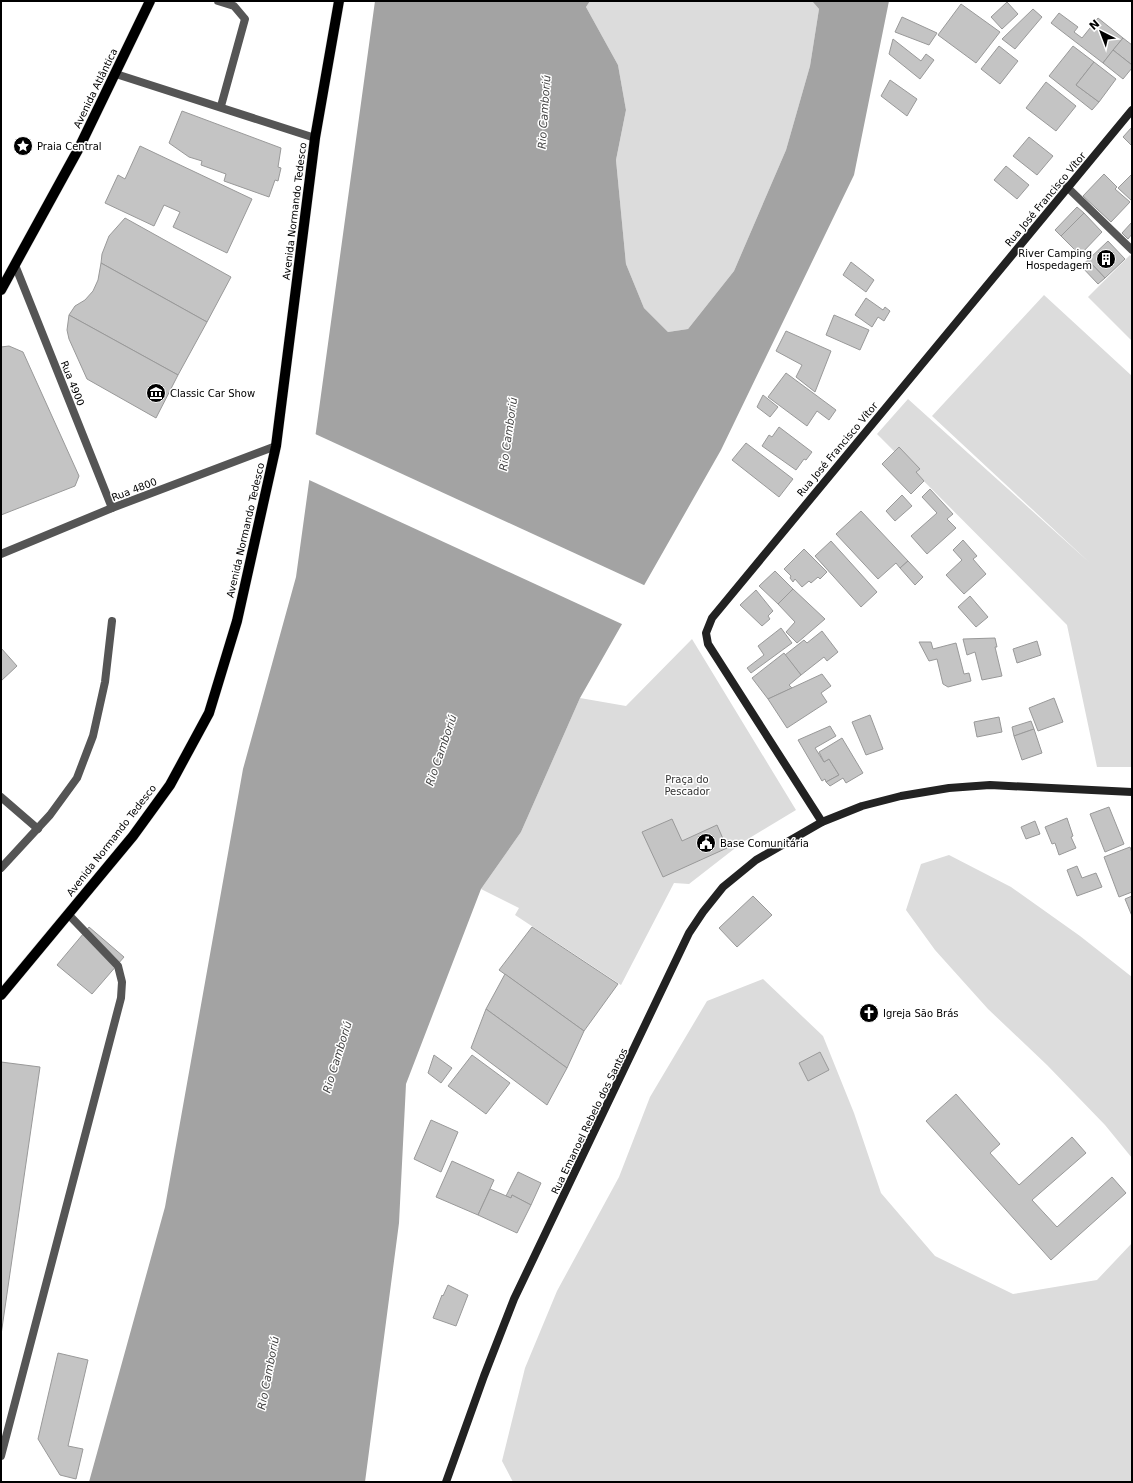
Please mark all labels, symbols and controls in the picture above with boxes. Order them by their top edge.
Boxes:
north arrow [1081,12,1121,52]
text: N [1087,17,1102,33]
street label: Avenida Atlântica [71,47,120,130]
water label: Rio Camboriú [535,74,554,150]
place icon: Praia Central [12,135,34,157]
place label: Praia Central [37,141,102,152]
street label: Avenida Normando Tedesco [281,142,308,280]
street label: Rua José Francisco Vítor [1003,149,1089,249]
place label: River Camping Hospedagem [1018,248,1092,271]
building icon: River Camping Hospedagem [1095,248,1117,270]
street label: Rua 4900 [59,359,87,407]
museum icon: Classic Car Show [145,382,167,404]
place label: Classic Car Show [170,388,255,399]
water label: Rio Camboriú [497,396,520,472]
street label: Rua José Francisco Vítor [795,399,881,499]
street label: Avenida Normando Tedesco [225,461,266,599]
street label: Rua 4800 [110,476,158,503]
water label: Rio Camboriú [423,713,460,787]
park label: Praça do Pescador [664,774,711,797]
street label: Avenida Normando Tedesco [64,782,158,898]
public building icon: Base Comunitária [695,832,717,854]
place label: Base Comunitária [720,838,809,849]
church icon: Igreja São Brás [858,1002,880,1024]
place label: Igreja São Brás [883,1008,959,1019]
water label: Rio Camboriú [320,1020,355,1095]
street label: Rua Emanoel Rebelo dos Santos [549,1046,630,1196]
water label: Rio Camboriú [255,1335,282,1411]

